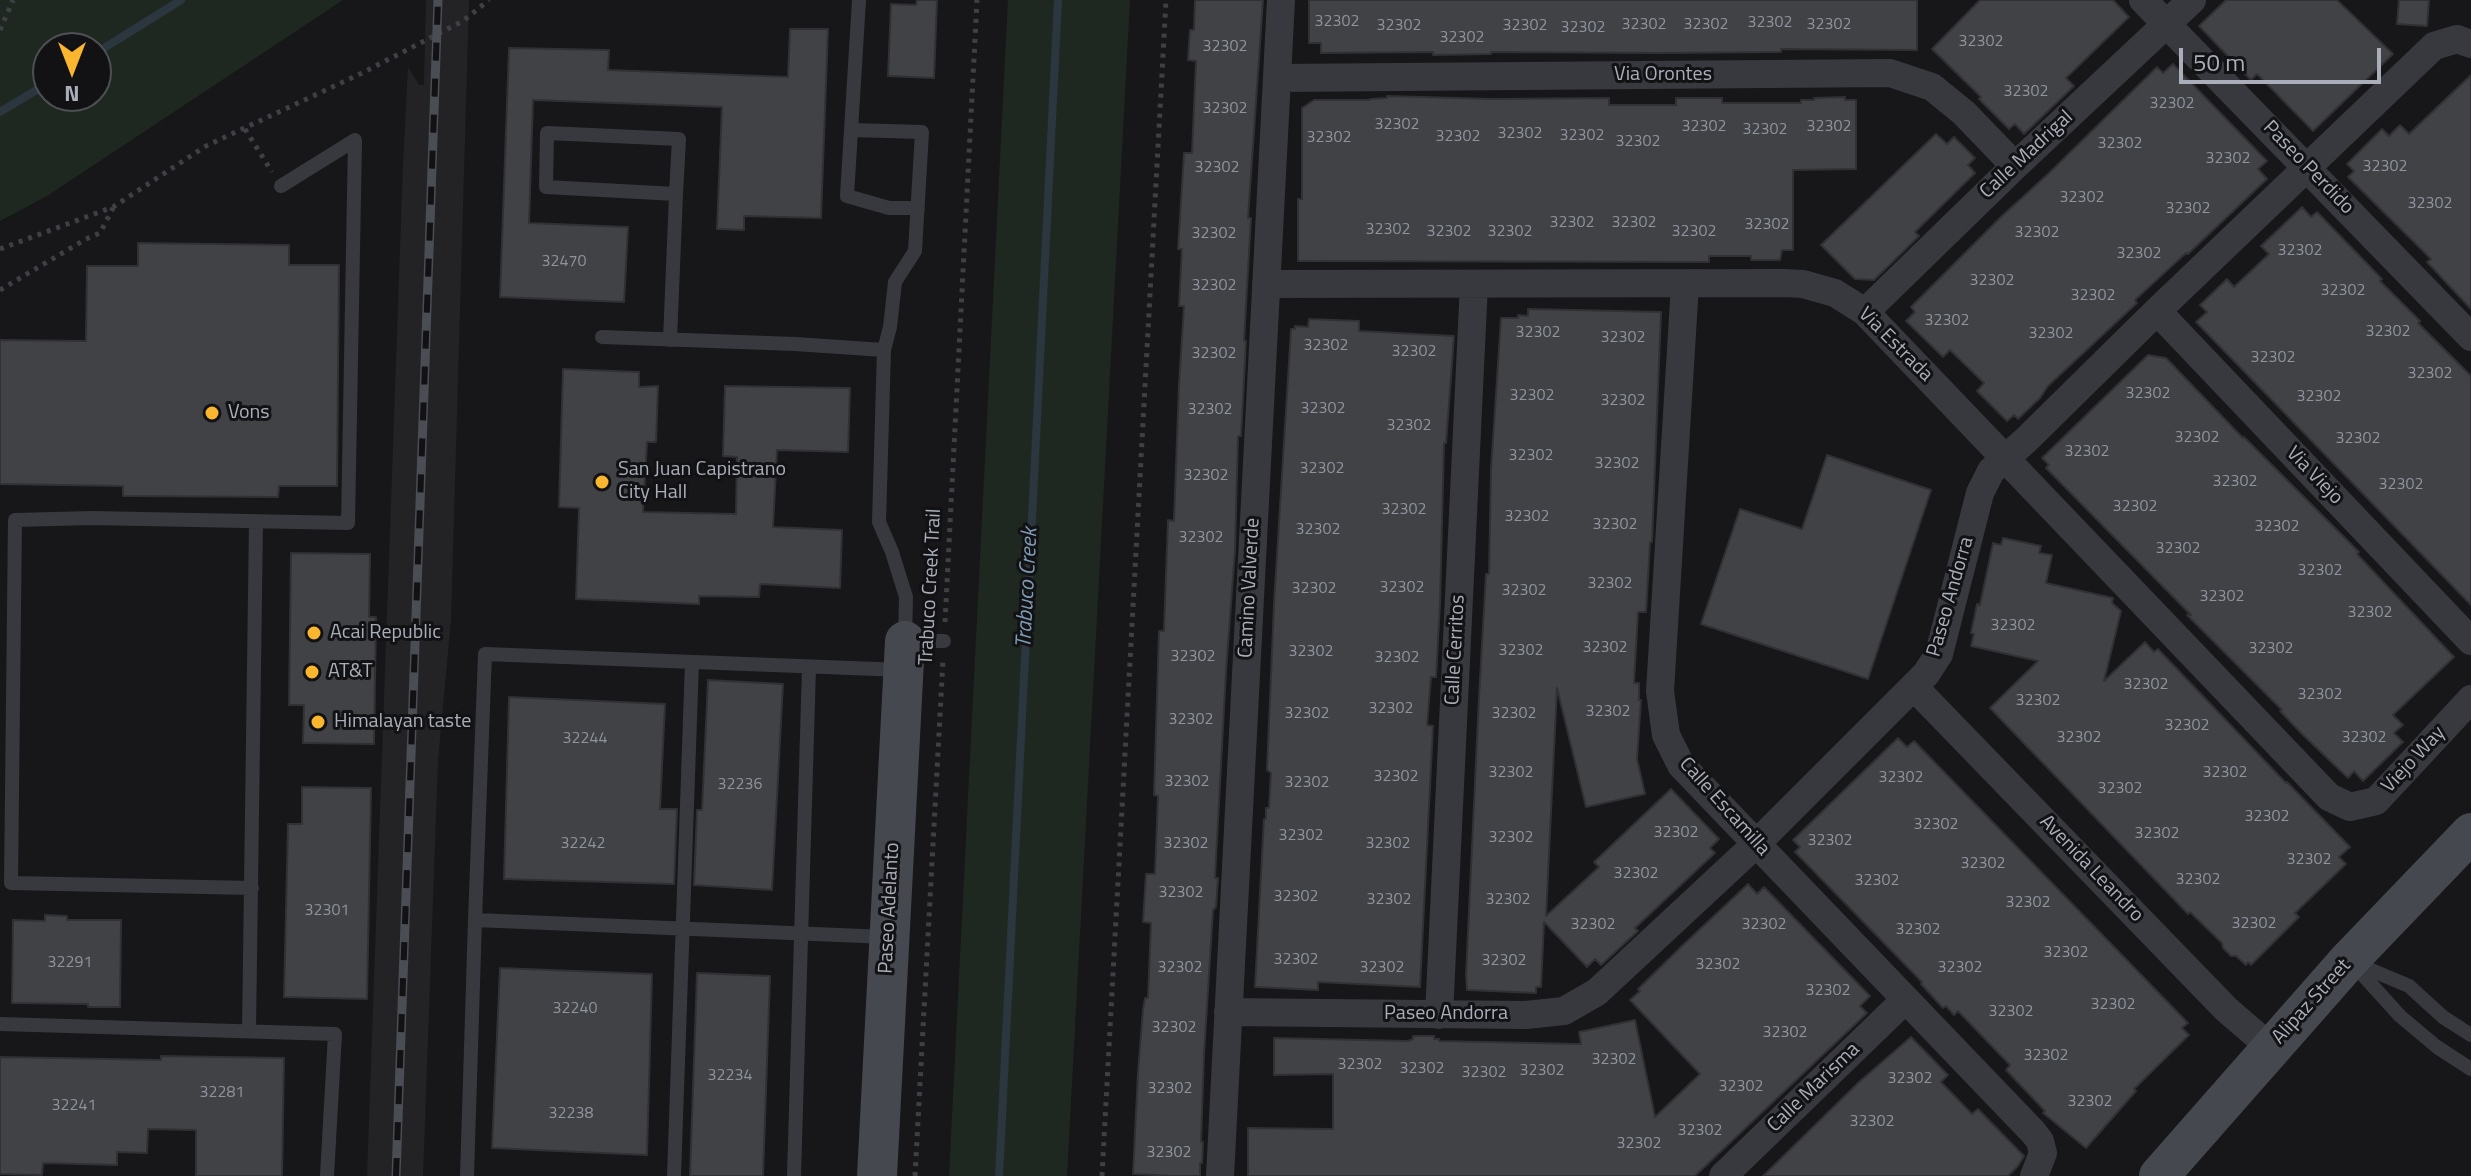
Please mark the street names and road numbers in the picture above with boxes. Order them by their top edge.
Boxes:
street label: Via Orontes [1614,63,1712,87]
street label: Calle Madrigal [1976,106,2078,204]
street label: Paseo Perdido [2257,116,2359,220]
street label: Via Estrada [1853,303,1937,387]
street label: Via Viejo [2281,442,2347,510]
street label: Trabuco Creek Trail [915,508,947,666]
street label: Camino Valverde [1234,517,1266,659]
street label: Paseo Andorra [1922,534,1980,660]
street label: Calle Cerritos [1441,594,1471,706]
street label: Viejo Way [2377,722,2451,798]
street label: Calle Escamilla [1674,753,1774,861]
street label: Avenida Leandro [2034,811,2148,927]
street label: Paseo Adelanto [875,842,905,974]
street label: Alipaz Street [2267,954,2357,1050]
street label: Paseo Andorra [1384,1002,1508,1026]
street label: Calle Marisma [1763,1038,1865,1138]

